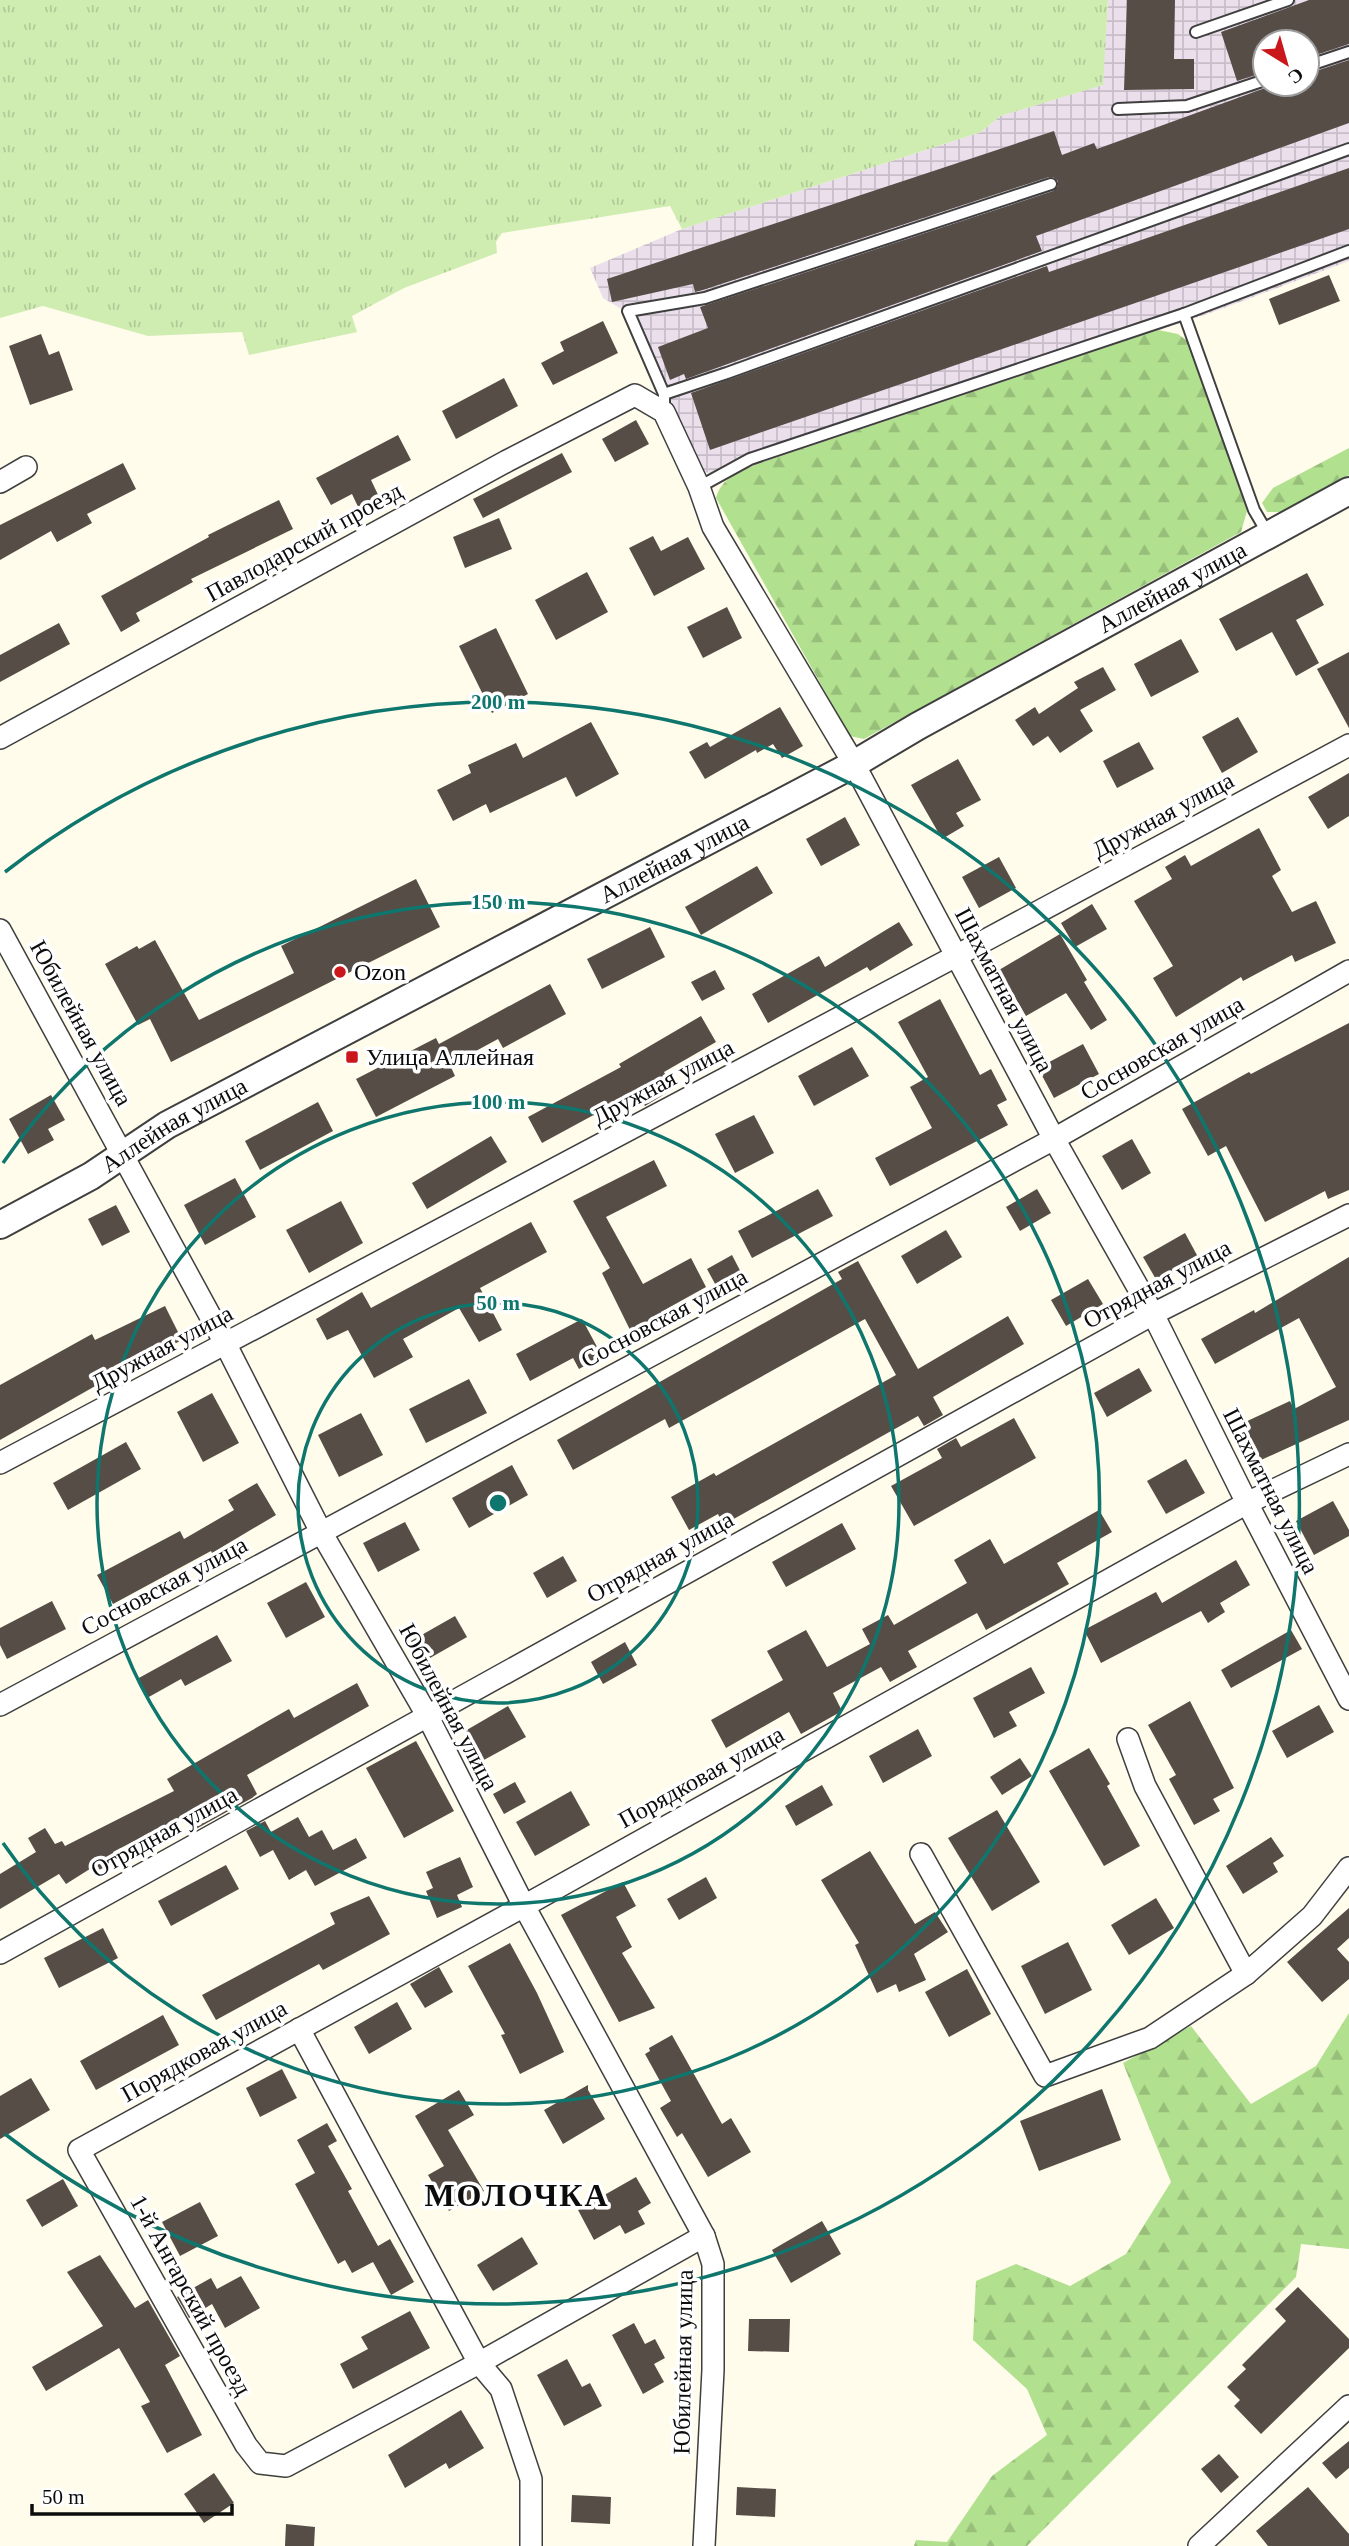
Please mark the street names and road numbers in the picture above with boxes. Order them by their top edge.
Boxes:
street label: Павлодарский проезд [201,477,407,607]
street label: Аллейная улица [1094,536,1251,638]
street label: Дружная улица [1088,767,1238,863]
street label: Аллейная улица [595,808,754,908]
street label: Шахматная улица [950,903,1058,1077]
street label: Юбилейная улица [25,936,137,1111]
street label: Сосновская улица [1076,991,1249,1105]
street label: Дружная улица [588,1034,738,1130]
street label: Аллейная улица [96,1072,252,1178]
street label: Отрядная улица [1079,1234,1235,1334]
street label: Сосновская улица [577,1263,752,1373]
street label: Дружная улица [87,1300,237,1396]
street label: Шахматная улица [1218,1404,1324,1578]
street label: Отрядная улица [582,1506,738,1608]
street label: Сосновская улица [77,1531,252,1641]
street label: Юбилейная улица [394,1619,504,1795]
street label: Порядковая улица [614,1721,789,1833]
street label: Отрядная улица [86,1781,242,1883]
street label: Порядковая улица [117,1995,292,2107]
street label: 1-й Ангарский проезд [125,2190,257,2400]
street label: Юбилейная улица [668,2269,698,2455]

